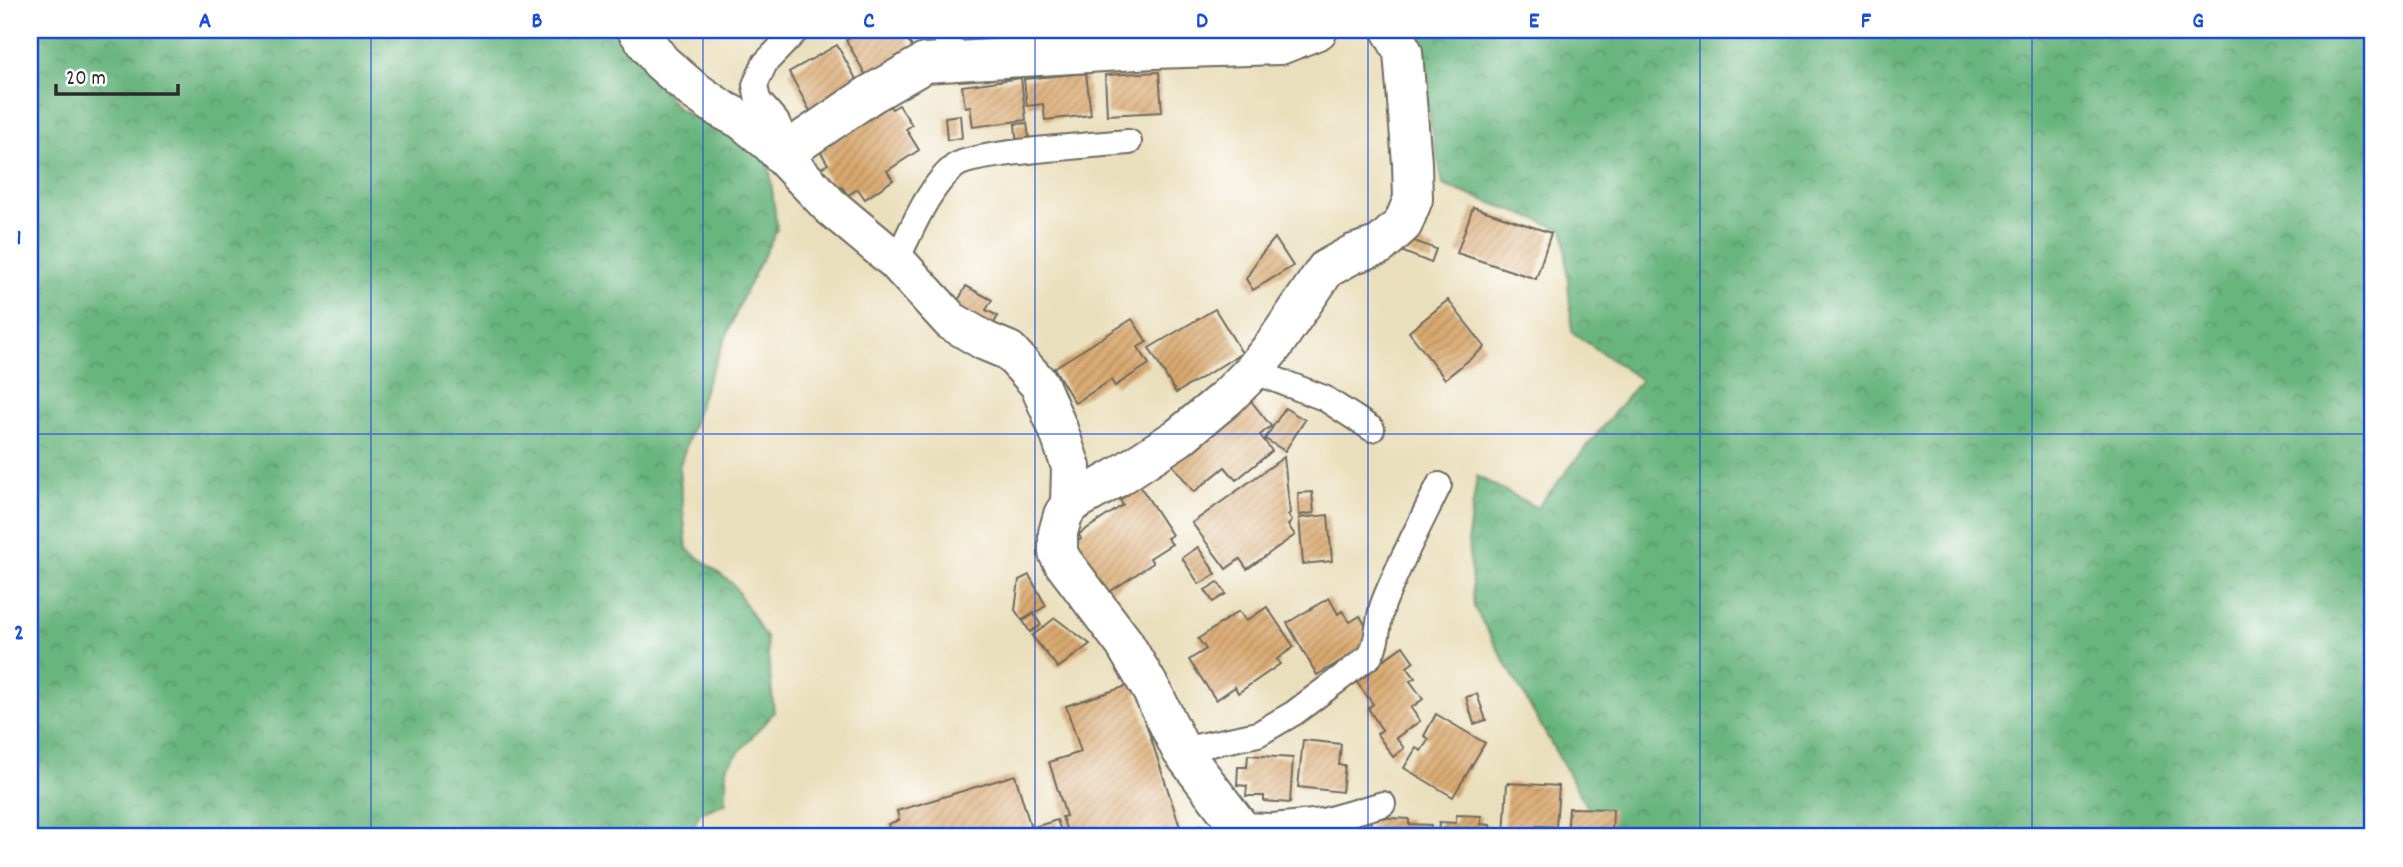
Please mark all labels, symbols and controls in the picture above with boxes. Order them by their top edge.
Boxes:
text: A [199,6,211,39]
text: B [532,6,543,39]
text: C [863,6,875,39]
text: D [1196,6,1208,39]
text: E [1529,6,1540,39]
text: F [1861,6,1872,39]
text: G [2192,6,2204,39]
scale bar [56,52,178,96]
text: 20 m [66,65,106,95]
text: 1 [16,223,22,256]
text: 2 [14,618,24,651]

